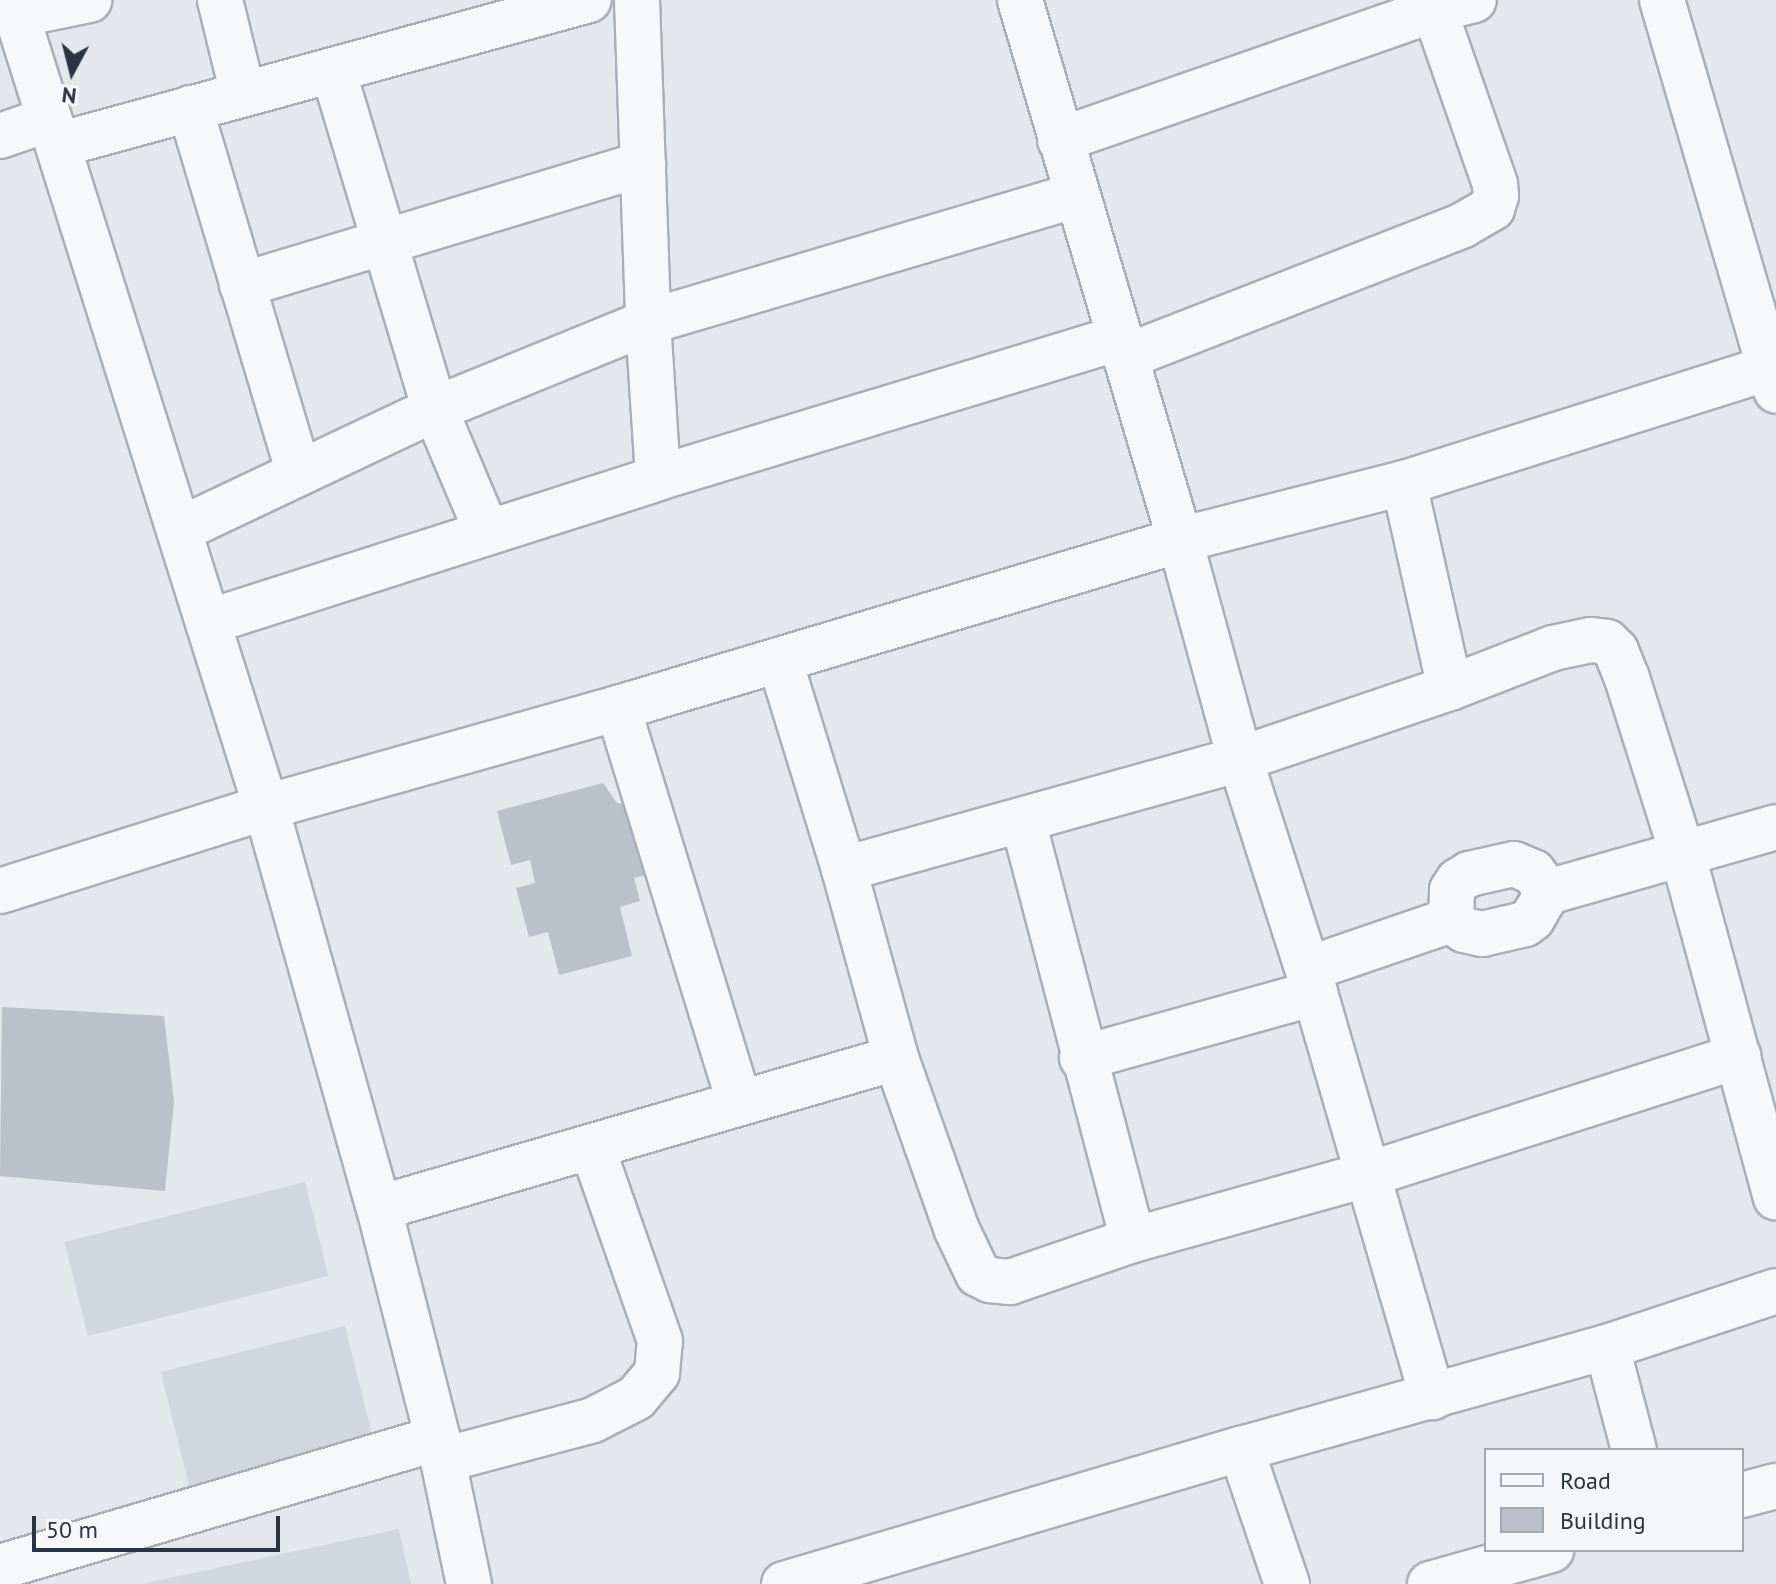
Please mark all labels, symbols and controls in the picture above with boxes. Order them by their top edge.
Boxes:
north arrow [32,32,112,112]
text: N [60,81,78,111]
legend [1484,1448,1744,1552]
text: Road [1560,1465,1611,1496]
scale bar [36,1500,284,1550]
text: Building [1560,1505,1646,1536]
text: 50 m [46,1514,98,1545]

